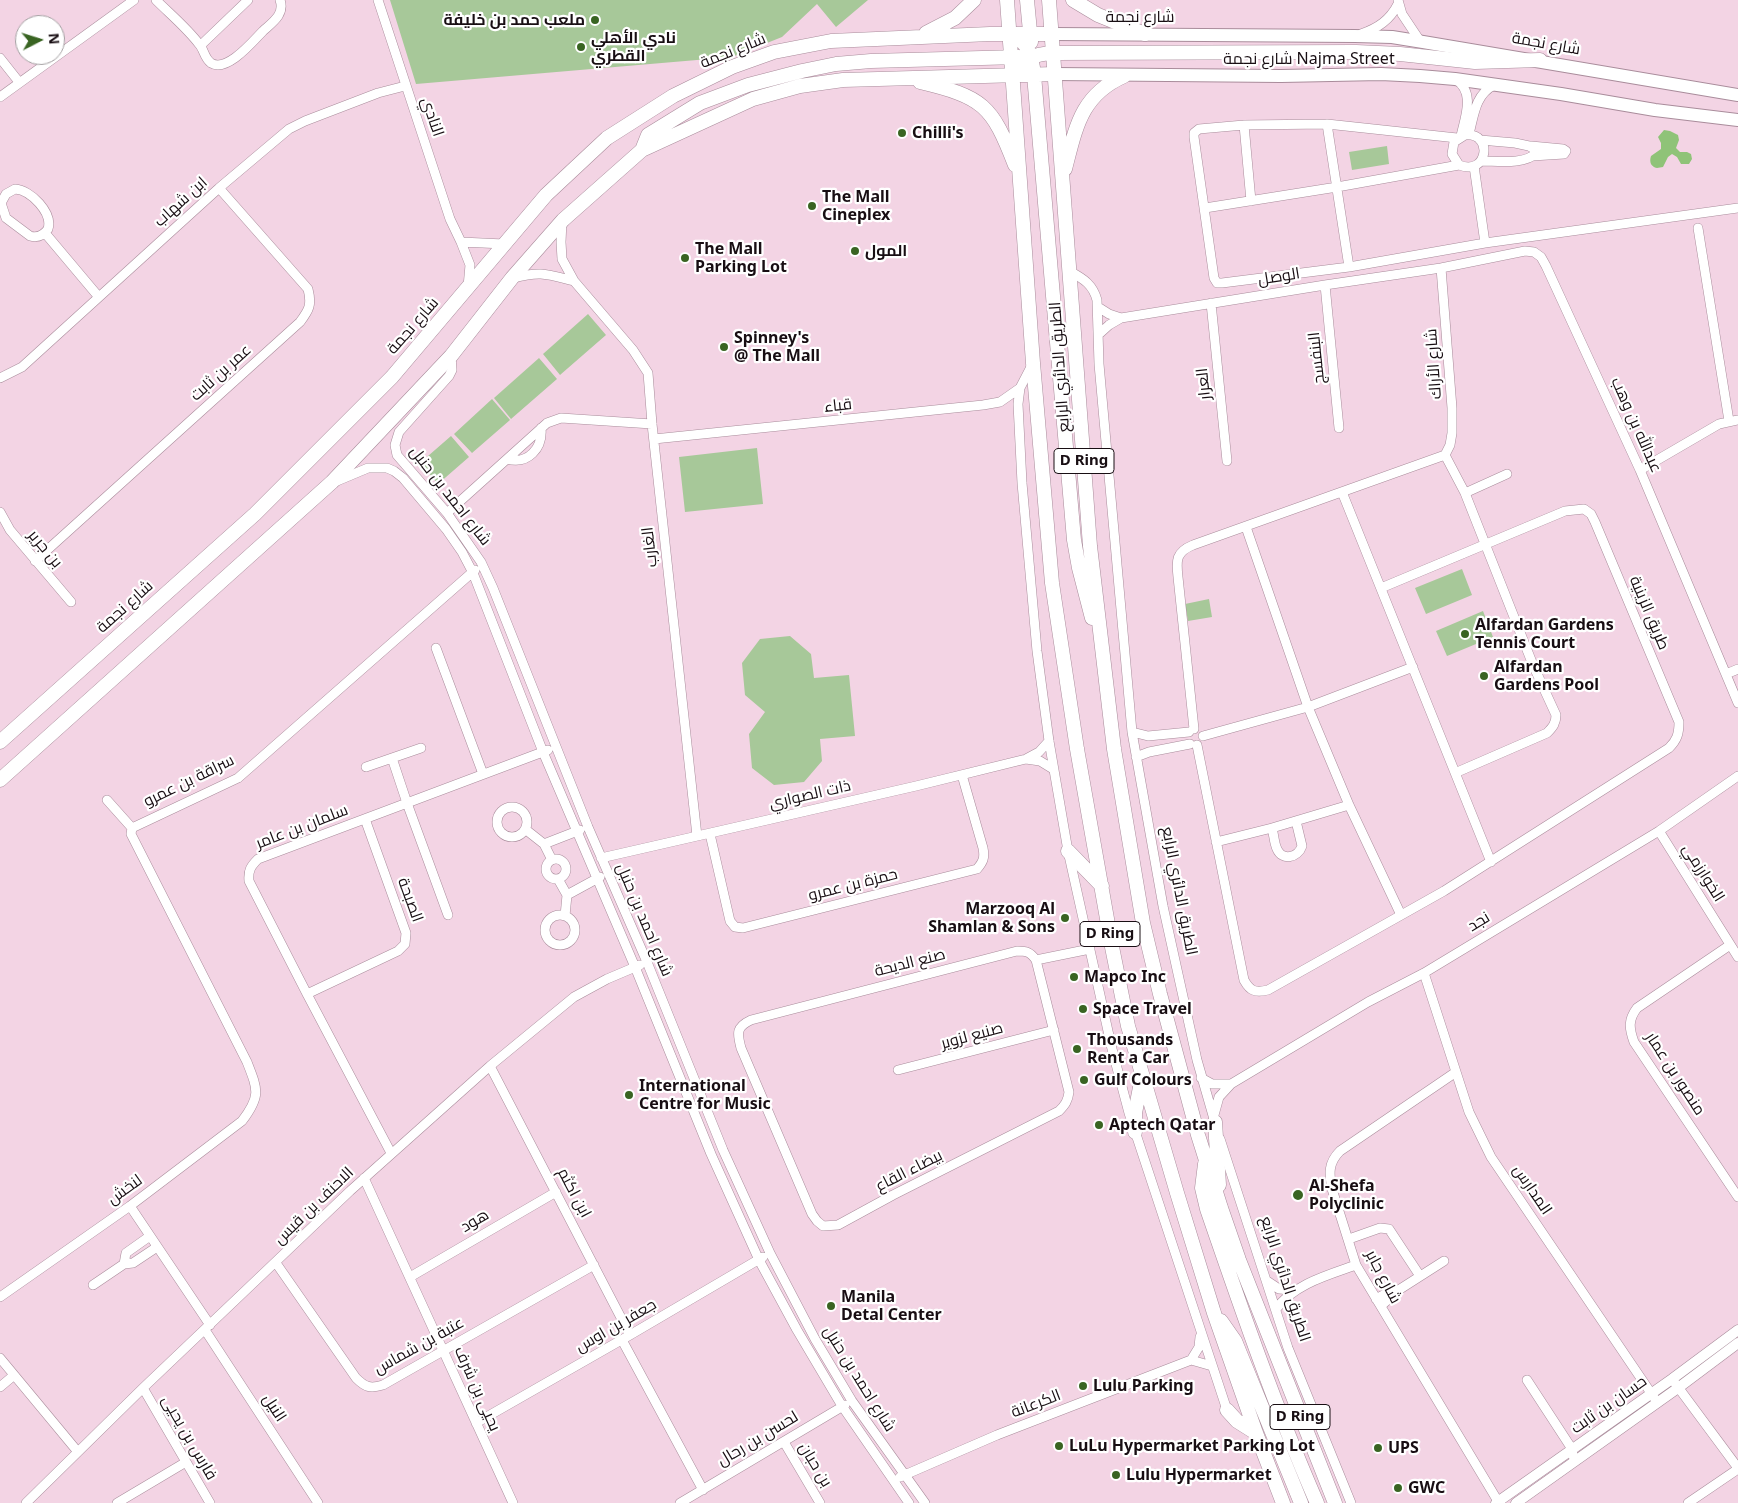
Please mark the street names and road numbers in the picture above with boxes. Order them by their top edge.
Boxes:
street label: شارع نجمة [1105,7,1175,27]
street label: شارع نجمة [697,29,769,73]
street label: شارع نجمة [1510,29,1582,59]
street label: شارع نجمة Najma Street [1223,49,1395,69]
street label: النادي [416,95,448,139]
street label: ابن شهاب [150,173,212,231]
street label: الوصل [1257,264,1301,290]
street label: شارع نجمة [383,294,443,358]
street label: الطريق الدائري الرابع [1046,301,1074,433]
street label: شارع الأراك [1422,328,1446,400]
street label: البنفسج [1305,331,1329,385]
street label: عمر بن ثابت [187,341,255,405]
street label: العرار [1193,367,1215,401]
street label: عبدالله بن وهب [1606,374,1666,476]
street label: قباء [823,395,853,417]
street label: شارع احمد بن حنبل [405,442,495,550]
road number: D Ring [1054,448,1114,474]
street label: بن جرير [24,526,66,572]
street label: الغارب [638,526,662,568]
street label: طريق الزينية [1625,573,1673,653]
street label: شارع نجمة [93,577,157,637]
street label: سراقة بن عمرو [140,751,238,811]
street label: ذات الصواري [767,776,853,814]
street label: سلمان بن عامر [253,801,351,853]
street label: الطريق الدائري الرابع [1157,825,1201,957]
street label: الخوارزمي [1678,840,1728,906]
street label: شارع احمد بن حنبل [612,861,676,979]
street label: حمزة بن عمرو [806,865,900,905]
street label: الصبحة [393,875,427,925]
street label: نجد [1464,908,1494,936]
road number: D Ring [1080,922,1140,946]
street label: صنع الديحة [872,945,948,981]
street label: صنيع لزوير [939,1018,1005,1054]
street label: منصور بن عمار [1641,1029,1709,1119]
street label: بيضاء القاع [872,1146,946,1196]
street label: المدارس [1508,1161,1556,1219]
street label: الاحنف بن قيس [270,1163,358,1249]
street label: ابن اكثم [553,1165,595,1221]
street label: لنخش [104,1171,146,1209]
street label: هود [457,1205,493,1237]
street label: الطريق الدائري الرابع [1256,1214,1314,1344]
street label: شارع جابر [1361,1247,1405,1307]
street label: جعفر بن اوس [572,1295,660,1357]
street label: عتبة بن شماس [371,1313,467,1379]
street label: شارع احمد بن حنبل [819,1323,899,1435]
street label: يحيى بن شرف [450,1344,504,1434]
street label: حسان بن ثابت [1567,1372,1651,1438]
street label: الكرعانة [1008,1386,1064,1422]
street label: النيل [258,1390,290,1426]
street label: فارس بن يحيى [157,1392,221,1484]
road number: D Ring [1270,1404,1330,1430]
street label: لحسن بن رحال [714,1407,802,1471]
street label: بن حبان [794,1439,836,1491]

